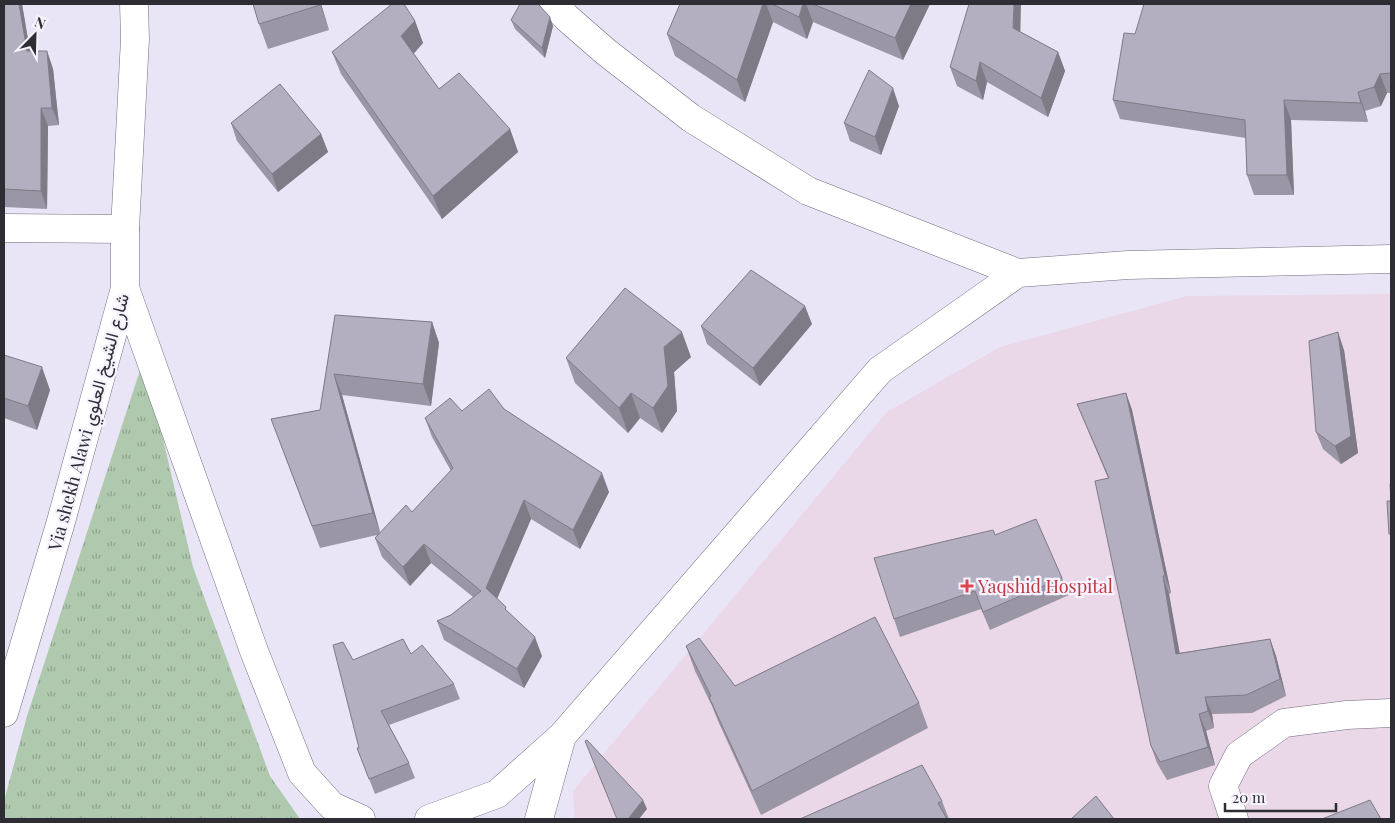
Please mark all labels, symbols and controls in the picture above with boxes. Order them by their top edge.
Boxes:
north arrow [10,10,60,60]
text: N [32,12,49,33]
street label: Via shekh Alawi شارع الشيخ العلوي [42,291,138,555]
place label: Yaqshid Hospital [977,574,1113,598]
marker: Yaqshid Hospital [960,579,974,593]
scale bar [1225,780,1336,812]
text: 20 m [1232,787,1266,807]

